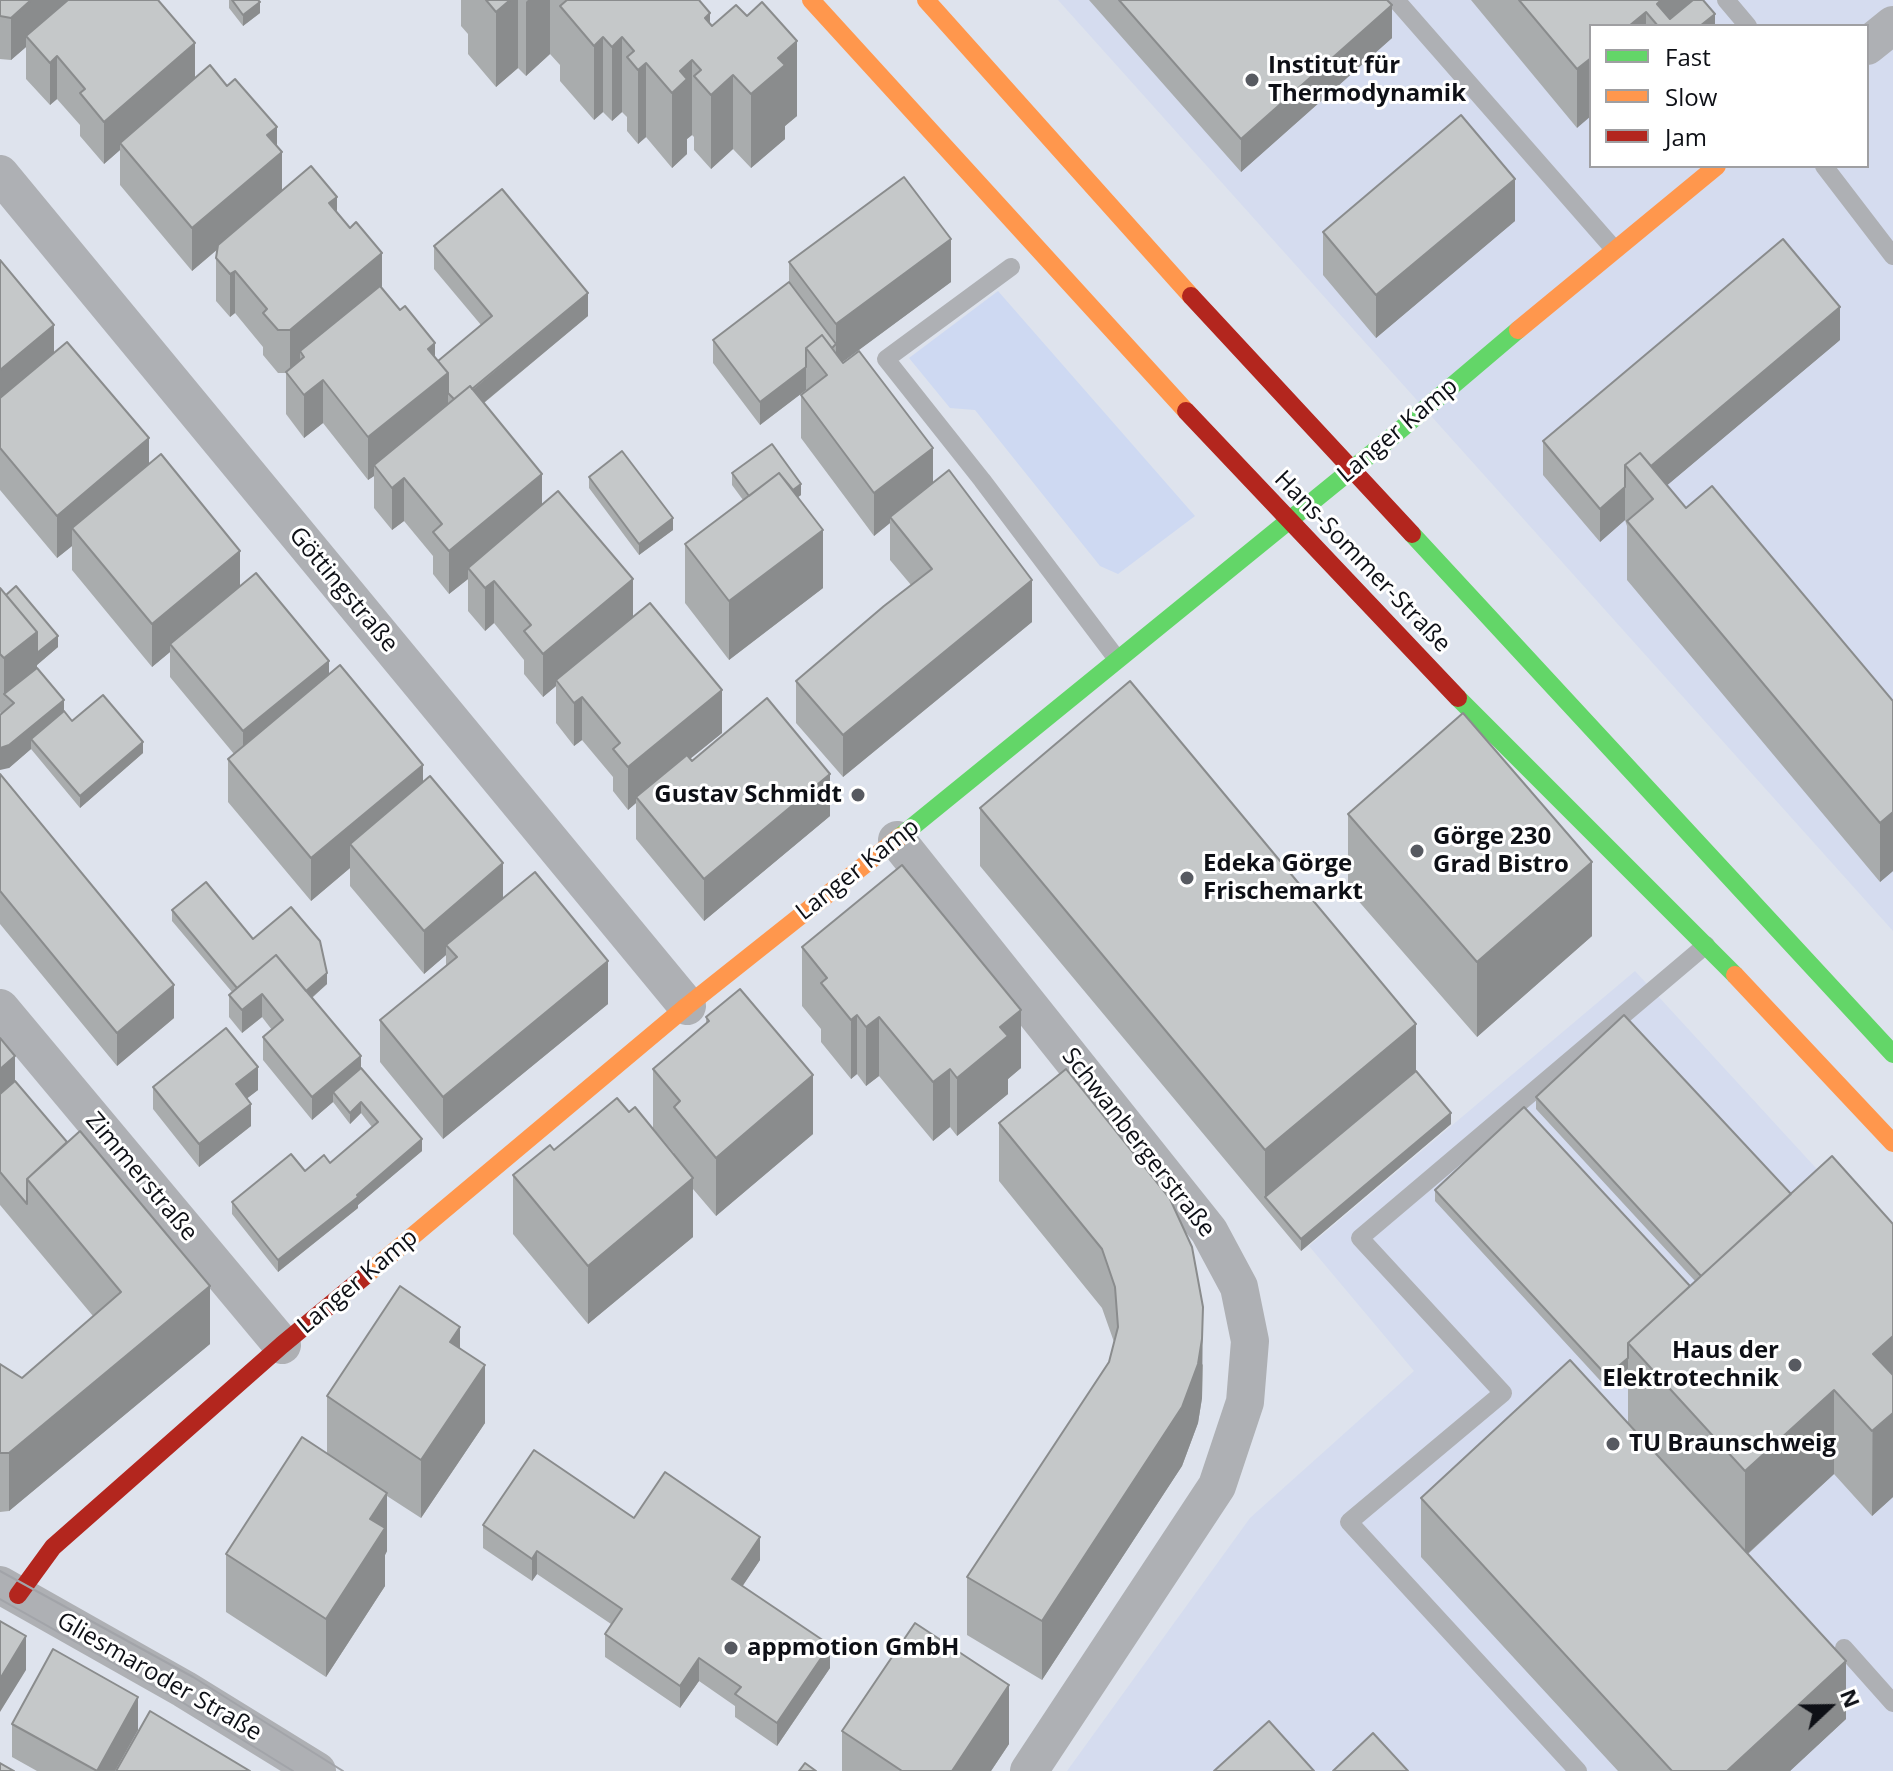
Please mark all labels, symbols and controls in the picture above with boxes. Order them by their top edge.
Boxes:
legend [1589,24,1869,168]
text: Fast [1665,40,1711,73]
place label: Institut für Thermodynamik [1268,52,1466,108]
marker: Institut für Thermodynamik [1243,71,1261,89]
text: Slow [1665,80,1717,113]
text: Jam [1665,120,1707,153]
street label: Langer Kamp [1332,372,1464,490]
street label: Hans-Sommer-Straße [1268,465,1456,659]
street label: Göttingstraße [282,522,404,658]
place label: Gustav Schmidt [654,781,842,809]
marker: Gustav Schmidt [849,786,867,804]
street label: Langer Kamp [791,813,925,927]
place label: Görge 230 Grad Bistro [1433,823,1569,879]
marker: Görge 230 Grad Bistro [1408,842,1426,860]
place label: Edeka Görge Frischemarkt [1203,850,1363,906]
marker: Edeka Görge Frischemarkt [1178,869,1196,887]
street label: Schwanbergerstraße [1055,1043,1221,1243]
street label: Zimmerstraße [79,1107,203,1247]
street label: Langer Kamp [292,1223,424,1341]
place label: Haus der Elektrotechnik [1602,1337,1779,1393]
marker: Haus der Elektrotechnik [1786,1356,1804,1374]
place label: TU Braunschweig [1629,1430,1836,1458]
marker: TU Braunschweig [1604,1435,1622,1453]
street label: Gliesmaroder Straße [51,1607,267,1747]
place label: appmotion GmbH [747,1634,959,1662]
marker: appmotion GmbH [722,1639,740,1657]
north arrow [1789,1667,1869,1747]
text: N [1834,1684,1869,1712]

